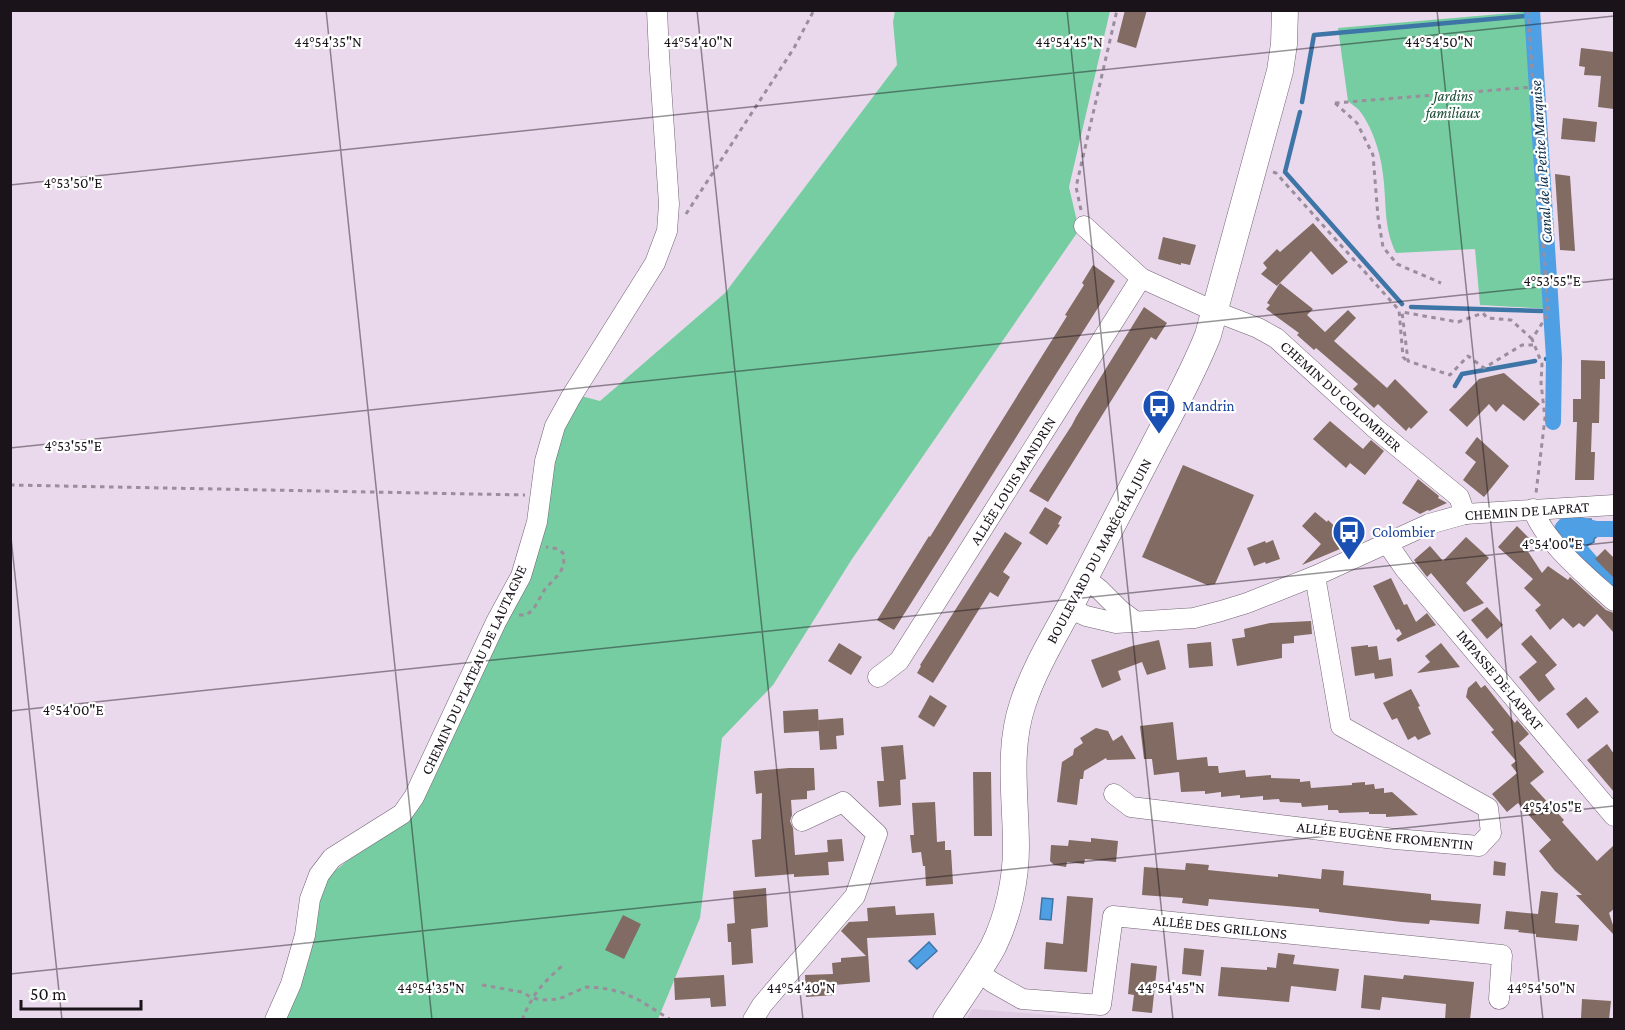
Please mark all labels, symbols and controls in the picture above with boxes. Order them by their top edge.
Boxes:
text: 44°54'35"N [294,34,362,50]
text: 44°54'40"N [663,34,733,50]
text: 44°54'45"N [1035,34,1103,50]
text: 44°54'50"N [1405,34,1474,50]
water label: Canal de la Petite Marquise [1527,80,1556,244]
park label: Jardins familiaux [1423,88,1481,122]
text: 4°53'50"E [43,175,103,191]
text: 4°53'55"E [1523,273,1581,289]
street label: CHEMIN DU COLOMBIER [1277,338,1405,455]
bus stop icon: Mandrin [1141,388,1177,435]
place label: Mandrin [1182,398,1235,414]
street label: ALLÉE LOUIS MANDRIN [967,414,1059,548]
text: 4°53'55"E [44,438,102,454]
street label: BOULEVARD DU MARÉCHAL JUIN [1043,456,1156,647]
street label: CHEMIN DE LAPRAT [1464,499,1590,523]
bus stop icon: Colombier [1331,514,1367,561]
place label: Colombier [1372,524,1436,540]
text: 4°54'00"E [1521,536,1583,552]
street label: CHEMIN DU PLATEAU DE LAUTAGNE [418,563,530,777]
street label: IMPASSE DE LAPRAT [1453,627,1547,733]
text: 4°54'00"E [42,702,104,718]
text: 4°54'05"E [1522,799,1582,815]
street label: ALLÉE EUGÈNE FROMENTIN [1296,819,1474,853]
street label: ALLÉE DES GRILLONS [1152,912,1288,942]
scale bar [21,973,141,1011]
text: 44°54'35"N [397,980,465,996]
text: 44°54'40"N [766,980,836,996]
text: 44°54'45"N [1137,980,1205,996]
text: 44°54'50"N [1507,980,1576,996]
text: 50 m [30,984,67,1004]

